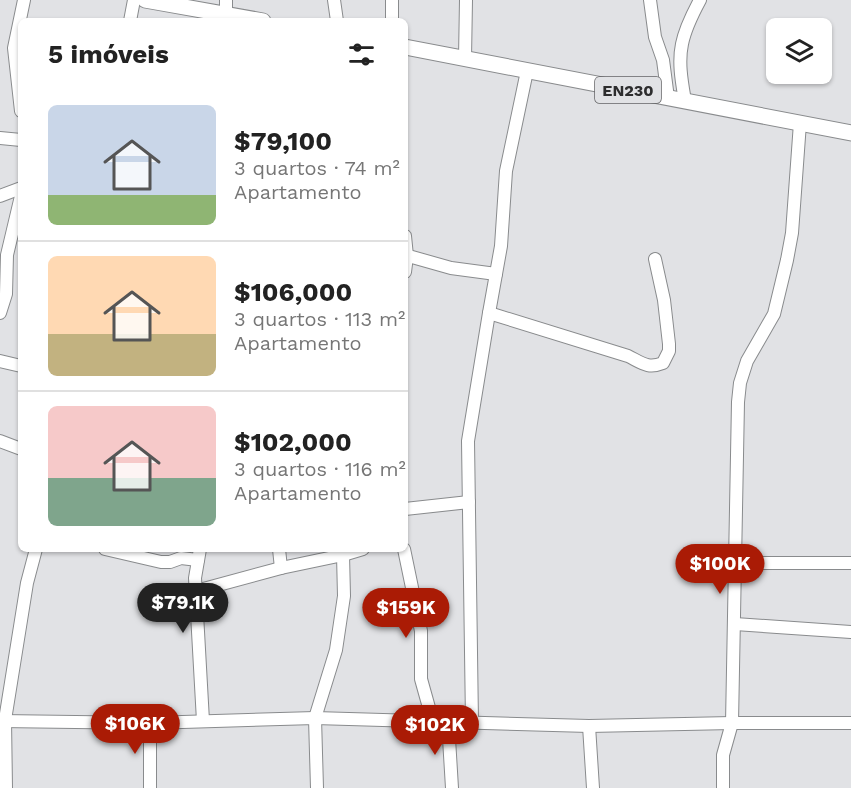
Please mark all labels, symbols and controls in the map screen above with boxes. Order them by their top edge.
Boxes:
map controls [766,18,832,84]
button: layers [766,18,832,84]
icon: filters [345,38,378,71]
text: 5 imóveis [48,39,169,69]
road number: EN230 [595,77,661,103]
text: $79,100 [234,126,332,156]
icon: home [96,129,168,201]
text: 3 quartos · 74 m² [234,156,400,180]
text: Apartamento [234,180,362,204]
text: $106,000 [234,277,352,307]
icon: home [96,280,168,352]
text: 3 quartos · 113 m² [234,307,405,331]
text: Apartamento [234,331,362,355]
text: $102,000 [234,427,352,457]
icon: home [96,430,168,502]
text: 3 quartos · 116 m² [234,457,406,481]
text: Apartamento [234,481,362,505]
pin: $100K [678,544,762,595]
text: $100K [689,551,751,575]
pin: $79.1K [134,583,232,634]
pin: $159K [364,588,448,639]
text: $79.1K [151,590,215,614]
text: $159K [376,595,436,619]
pin: $106K [93,704,177,755]
pin: $102K [393,705,477,756]
text: $106K [105,711,165,735]
text: $102K [405,712,465,736]

